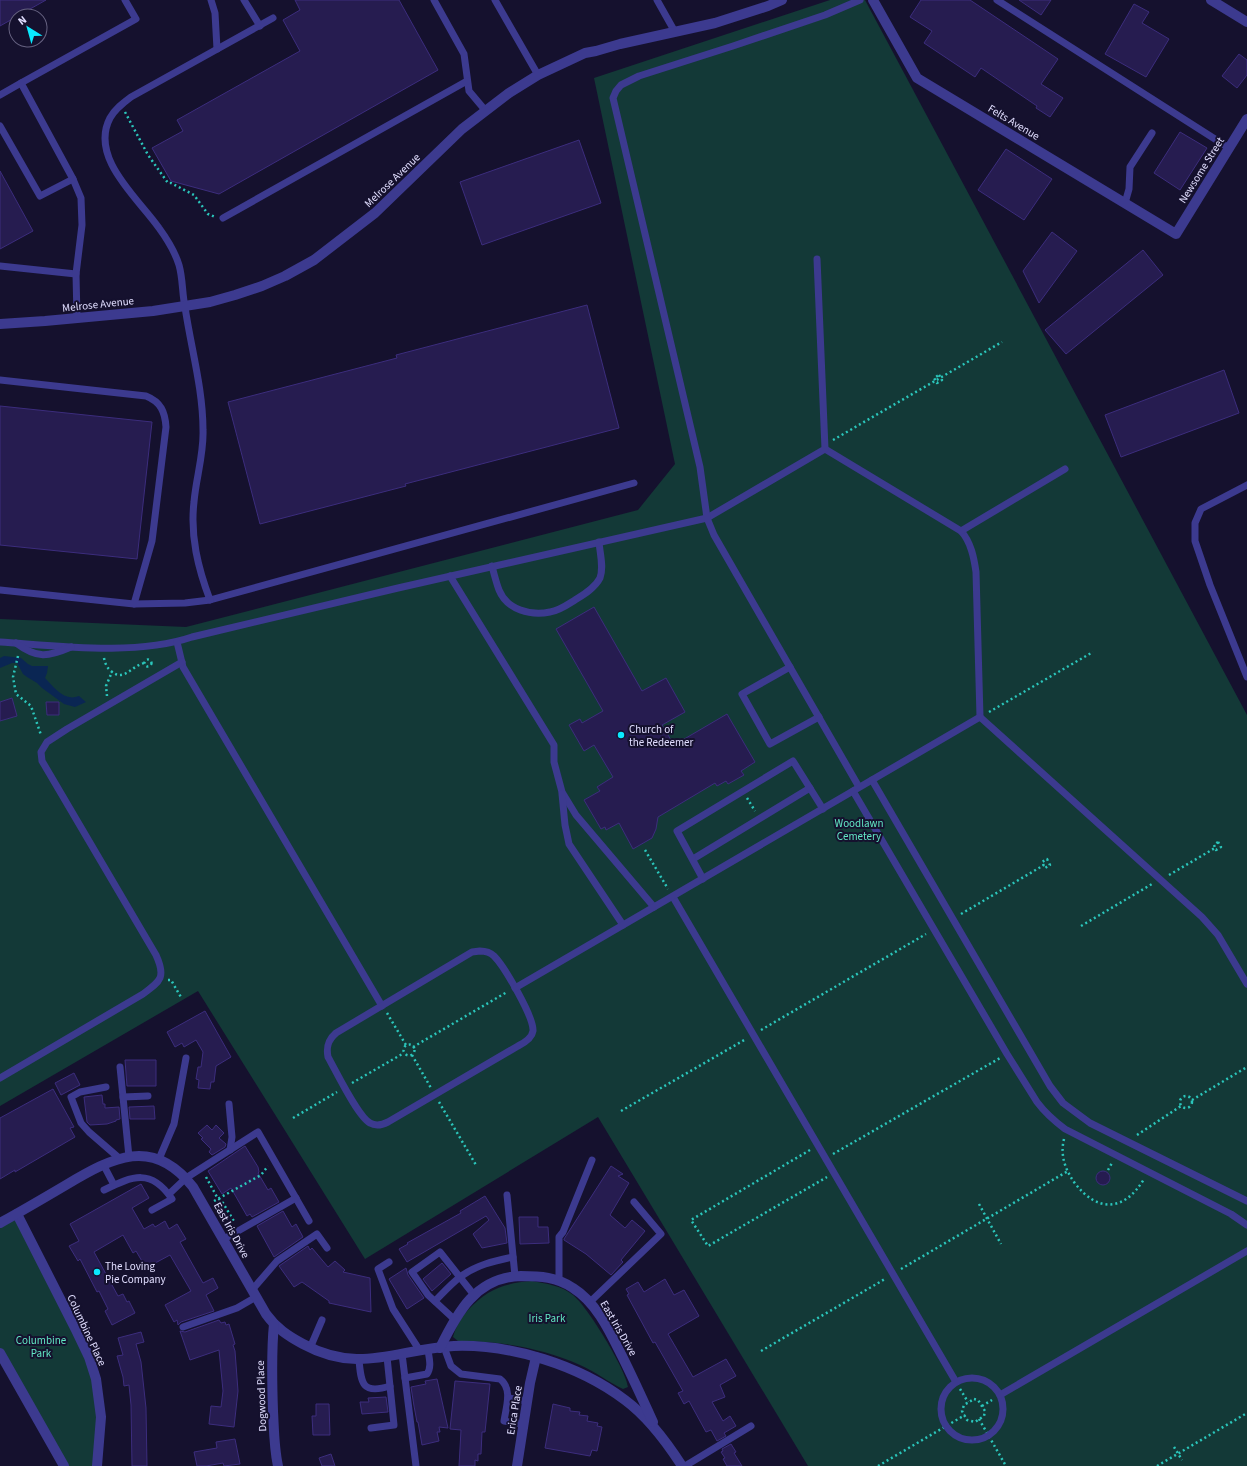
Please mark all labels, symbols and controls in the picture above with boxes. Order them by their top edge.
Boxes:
north arrow [8,8,48,48]
text: N [15,12,30,29]
street label: Felts Avenue [985,101,1043,144]
street label: Newsome Street [1175,134,1228,206]
street label: Melrose Avenue [361,150,424,211]
street label: Melrose Avenue [61,293,135,316]
place label: Church of the Redeemer [629,722,694,750]
marker: Church of the Redeemer [616,730,626,740]
park label: Woodlawn Cemetery [835,816,883,844]
street label: East Iris Drive [210,1200,253,1261]
place label: The Loving Pie Company [105,1259,166,1287]
marker: The Loving Pie Company [92,1267,102,1277]
street label: Columbine Place [63,1292,110,1369]
street label: East Iris Drive [597,1298,641,1359]
park label: Iris Park [529,1311,566,1326]
park label: Columbine Park [16,1333,67,1361]
street label: Dogwood Place [253,1360,270,1432]
street label: Erica Place [503,1384,526,1436]

